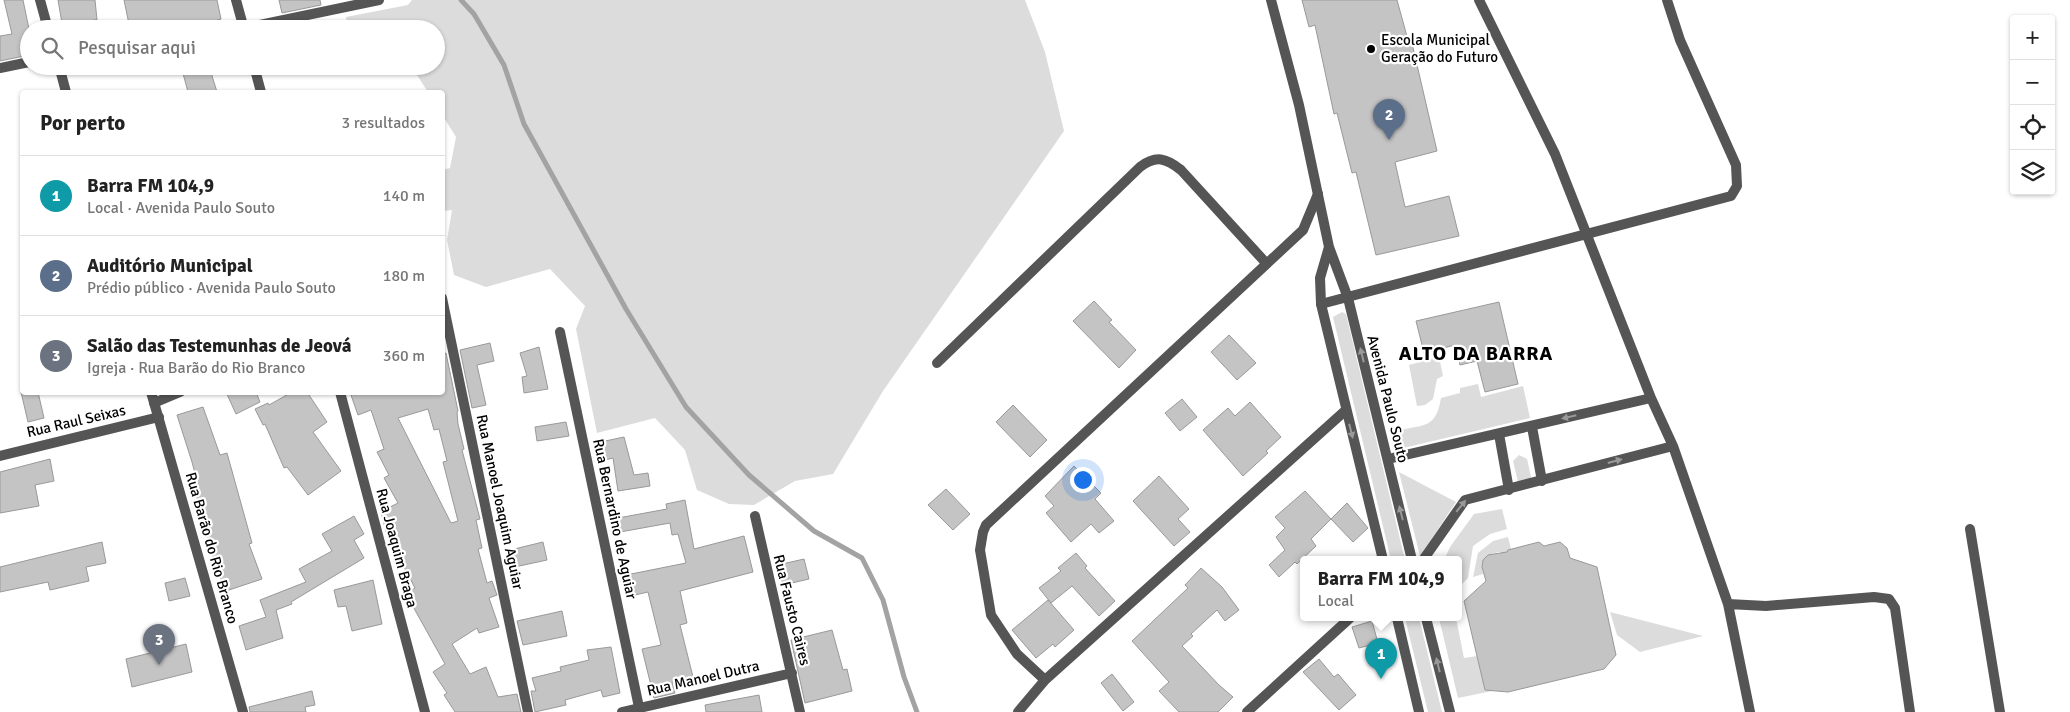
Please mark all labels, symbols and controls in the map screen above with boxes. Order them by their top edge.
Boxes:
map controls [2010,15,2055,195]
button: + [2010,15,2055,60]
search box [20,20,445,75]
place label: Escola Municipal Geração do Futuro [1381,31,1498,66]
icon: search [38,34,66,62]
text: Pesquisar aqui [78,36,196,60]
marker: Escola Municipal Geração do Futuro [1365,43,1377,55]
button: − [2010,60,2055,105]
pin: 2 [1373,99,1405,140]
button: locate [2010,105,2055,150]
text: Por perto [40,110,125,136]
text: 3 resultados [342,113,425,133]
button: layers [2010,150,2055,195]
text: Barra FM 104,9 [87,174,214,198]
text: 1 [52,186,60,206]
text: 140 m [383,186,425,206]
text: Local · Avenida Paulo Souto [87,198,275,218]
text: Auditório Municipal [87,254,253,278]
text: 2 [52,266,60,286]
text: 180 m [383,266,425,286]
text: Prédio público · Avenida Paulo Souto [87,278,336,298]
street label: Avenida Paulo Souto [1363,333,1413,465]
text: Salão das Testemunhas de Jeová [87,334,352,358]
district label: ALTO DA BARRA [1399,341,1553,366]
text: 3 [52,346,60,366]
text: 360 m [383,346,425,366]
one-way arrow [1358,348,1366,363]
text: Igreja · Rua Barão do Rio Branco [87,358,305,378]
street label: Rua Raul Seixas [25,401,128,441]
street label: Rua Manoel Joaquim Aguiar [473,413,527,592]
one-way arrow [1562,414,1577,422]
one-way arrow [1348,424,1356,439]
street label: Rua Bernardino de Aguiar [589,437,641,601]
one-way arrow [1608,457,1623,465]
your location [1070,467,1096,493]
street label: Rua Barão do Rio Branco [182,470,242,626]
street label: Rua Joaquim Braga [372,486,422,610]
one-way arrow [1456,500,1467,513]
one-way arrow [1397,505,1405,520]
street label: Rua Fausto Caires [770,553,815,668]
popup [1300,556,1462,621]
text: Barra FM 104,9 [1317,567,1445,591]
text: Local [1317,591,1354,611]
pin: 3 [143,624,175,665]
pin: 1 [1365,638,1397,679]
street label: Rua Manoel Dutra [645,656,761,700]
one-way arrow [1434,657,1442,672]

